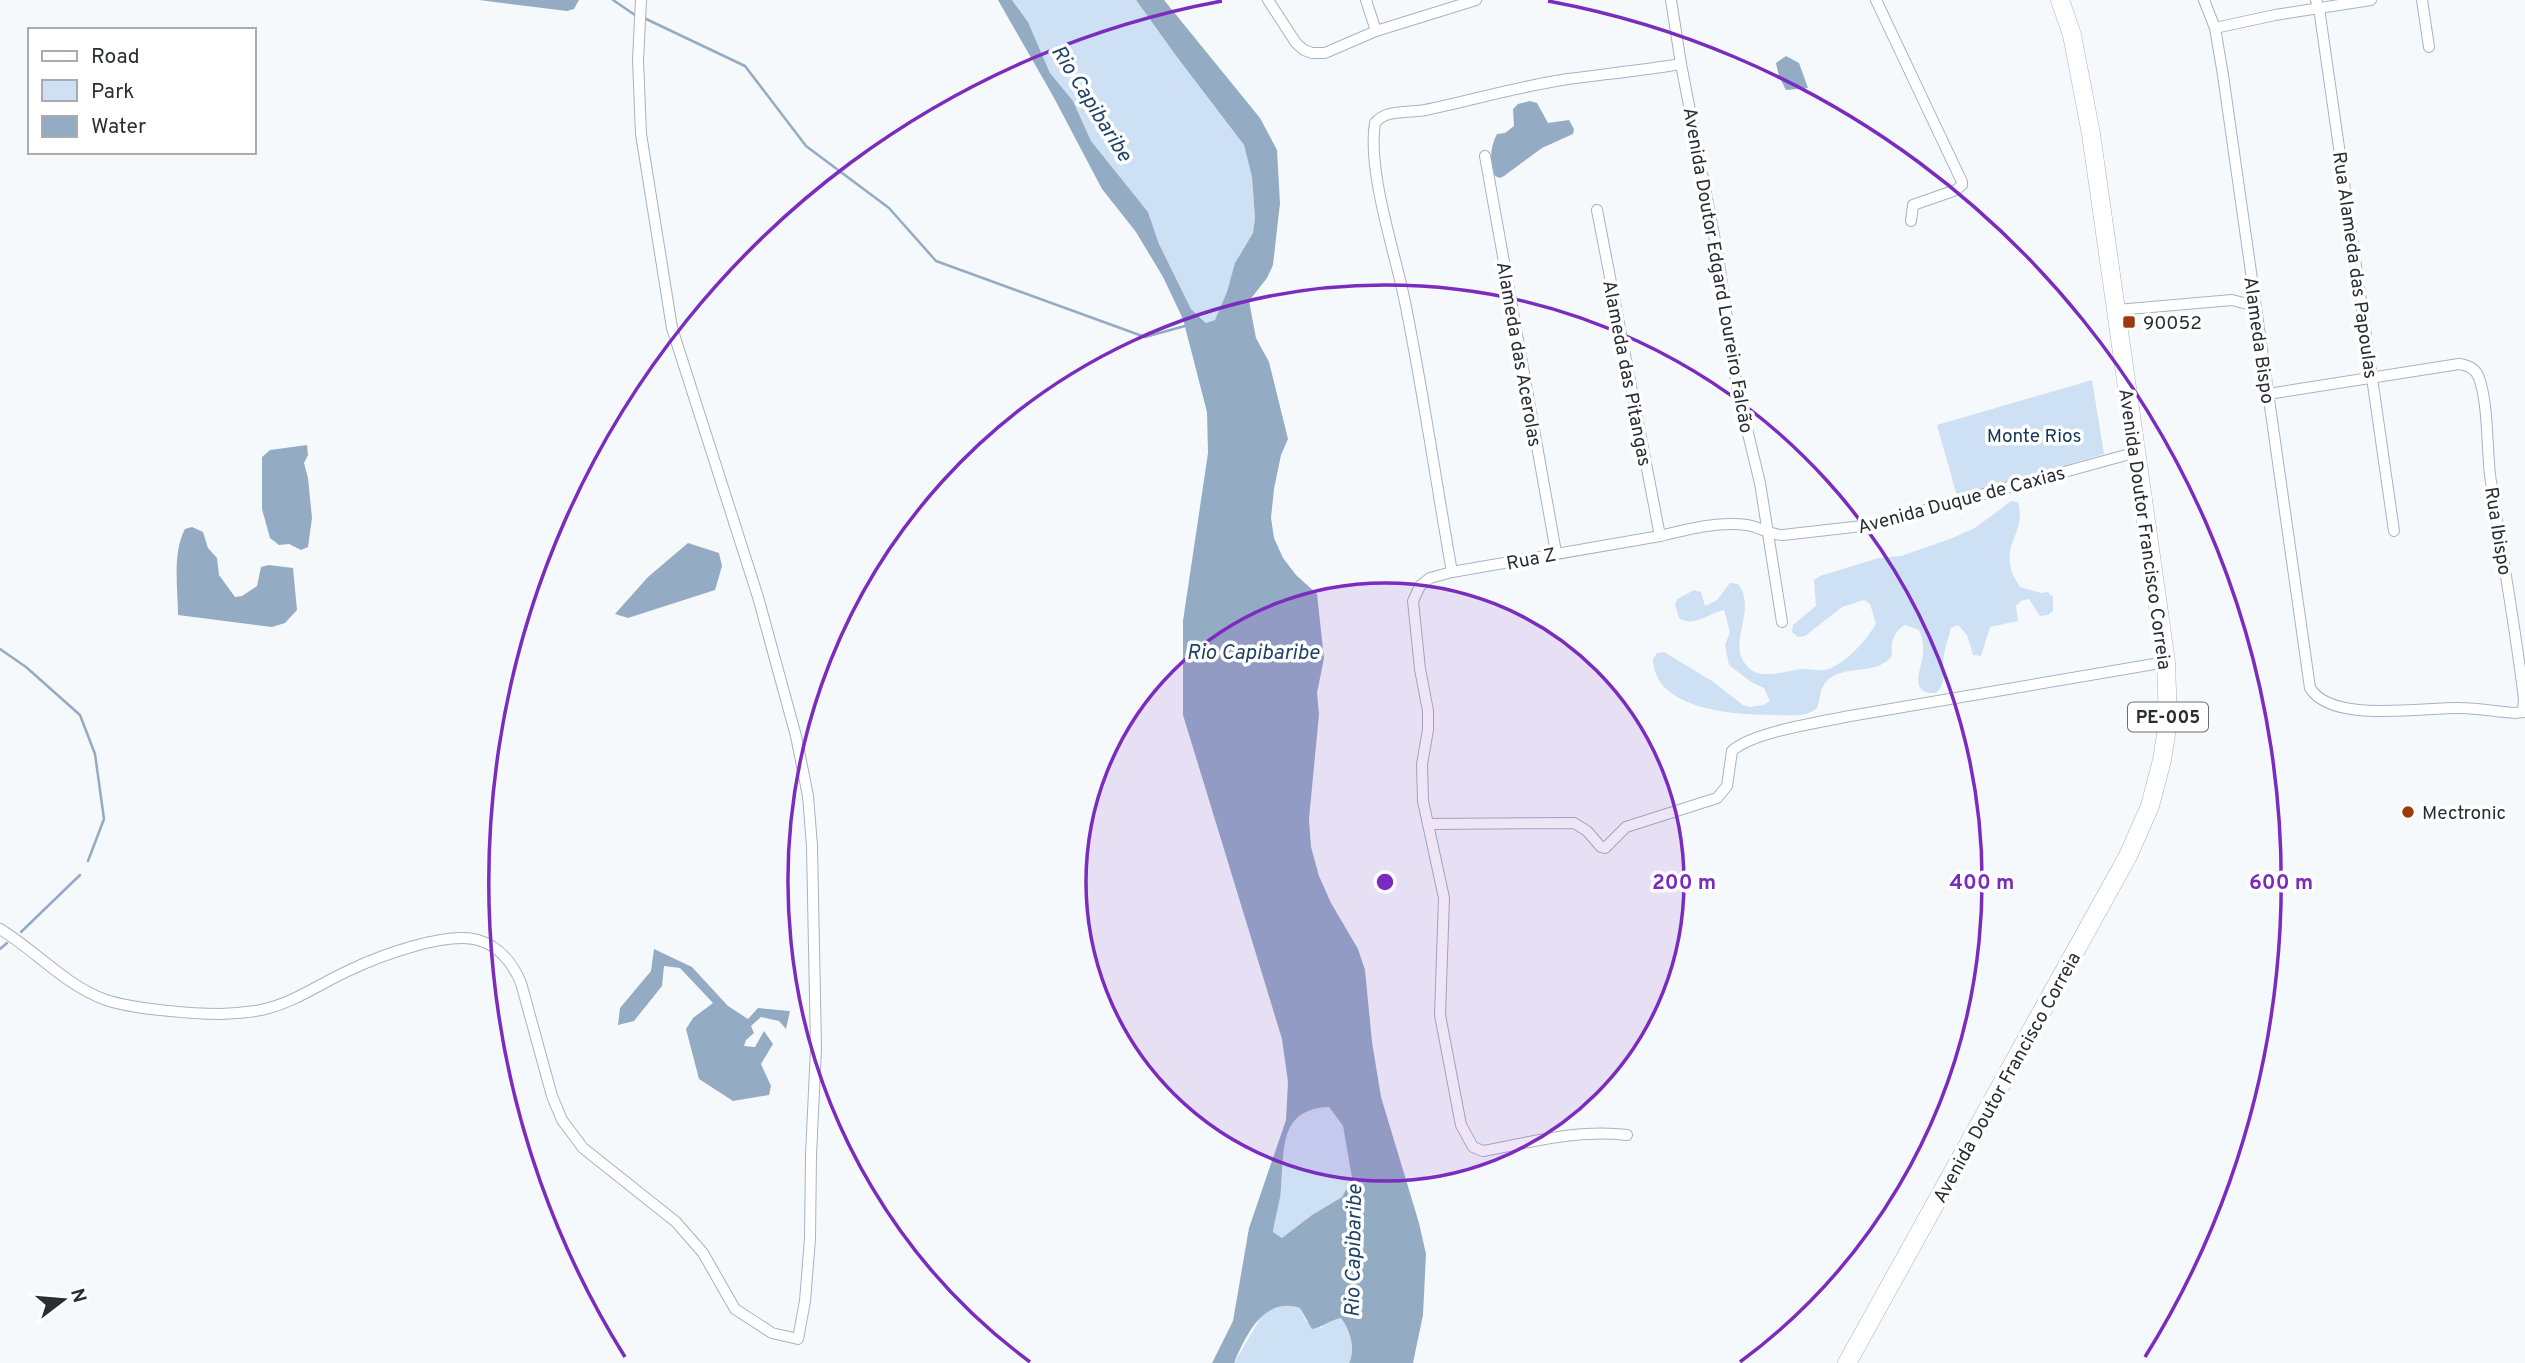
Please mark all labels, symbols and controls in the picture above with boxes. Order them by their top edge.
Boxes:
legend [28,28,256,154]
water label: Rio Capibaribe [1044,40,1138,168]
text: Road [91,44,140,71]
text: Park [91,79,134,106]
street label: Avenida Doutor Edgard Loureiro Falcão [1677,105,1758,435]
text: Water [91,114,146,141]
street label: Rua Alameda das Papoulas [2326,150,2382,380]
street label: Alameda das Acerolas [1490,260,1546,449]
street label: Alameda Bispo [2237,275,2279,405]
street label: Alameda das Pitangas [1596,278,1656,468]
place label: 90052 [2143,312,2202,336]
marker: 90052 [2121,314,2137,330]
street label: Avenida Doutor Francisco Correia [2112,387,2176,671]
park label: Monte Rios [1987,425,2081,449]
street label: Avenida Duque de Caxias [1855,462,2068,540]
street label: Rua Ibispo [2478,485,2516,577]
street label: Rua Z [1505,543,1558,577]
water label: Rio Capibaribe [1187,640,1321,667]
road number: PE-005 [2128,702,2208,732]
place label: Mectronic [2422,802,2506,826]
marker: Mectronic [2400,804,2416,820]
centre of rings [1373,870,1397,894]
text: 200 m [1652,870,1716,897]
text: 400 m [1950,870,2014,897]
text: 600 m [2249,870,2313,897]
street label: Avenida Doutor Francisco Correia [1929,948,2087,1208]
water label: Rio Capibaribe [1340,1183,1369,1318]
north arrow [28,1265,98,1335]
text: N [64,1286,91,1306]

